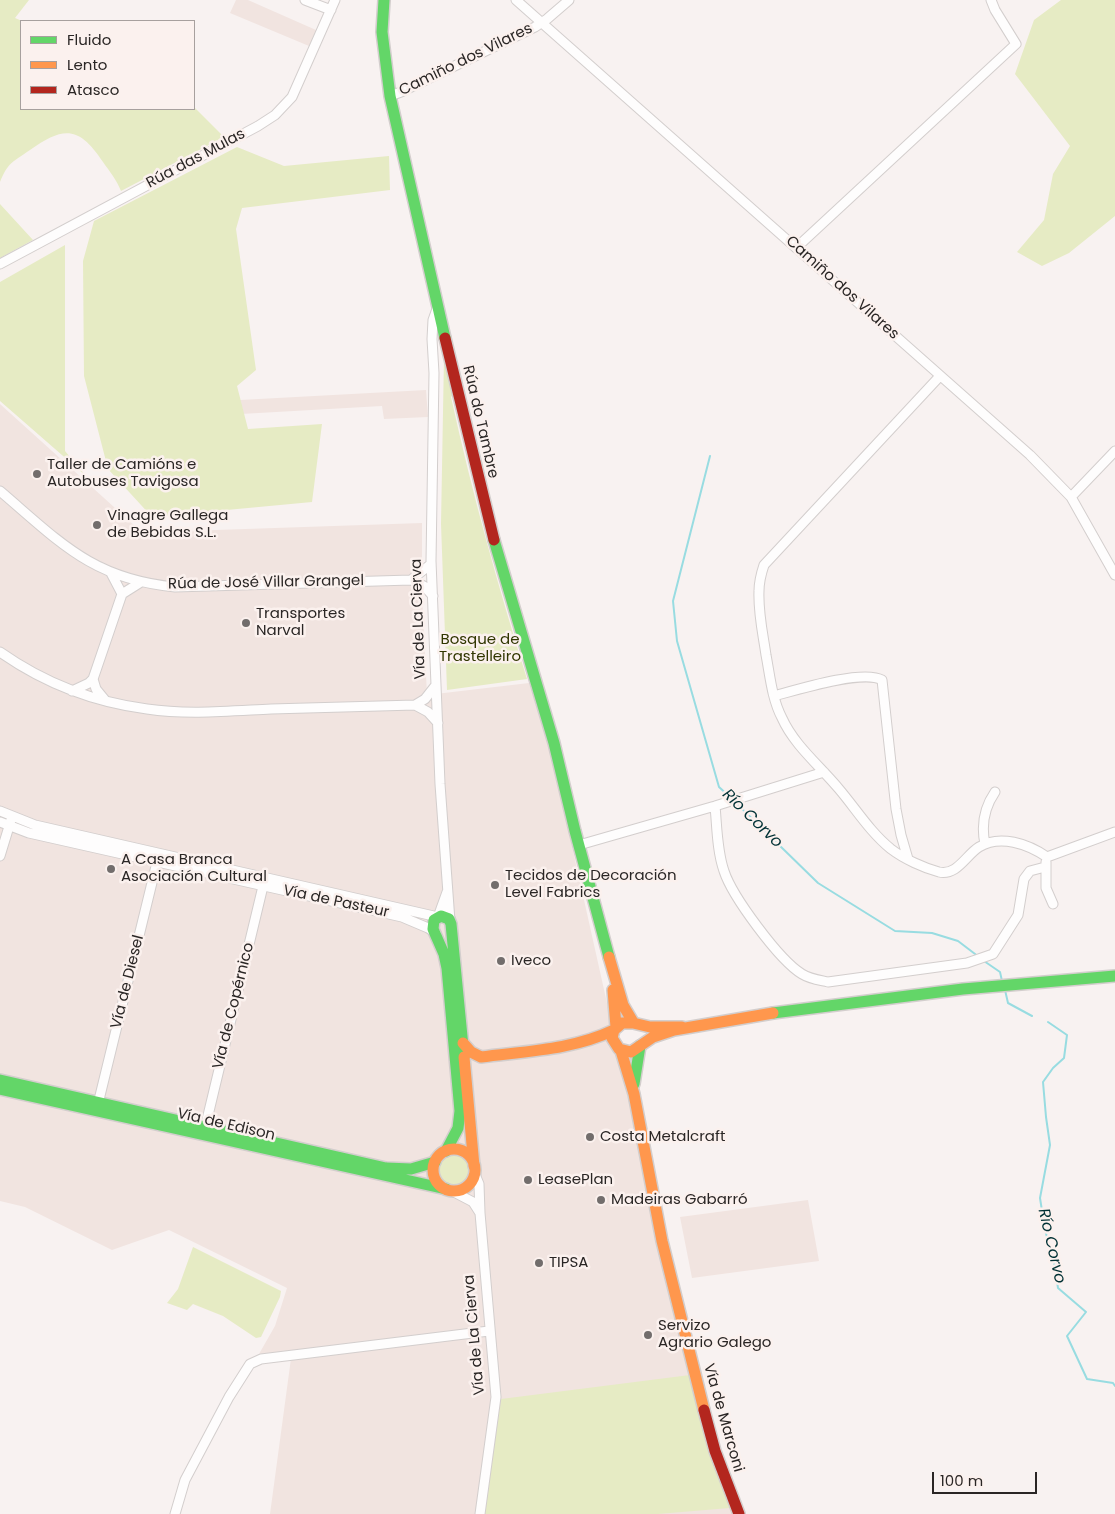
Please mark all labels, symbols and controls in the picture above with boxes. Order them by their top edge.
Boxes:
legend [20,20,195,110]
street label: Camiño dos Vilares [396,20,536,100]
text: Fluido [67,29,111,50]
text: Lento [67,54,107,75]
text: Atasco [67,79,119,100]
street label: Rúa das Mulas [144,125,248,193]
street label: Camiño dos Vilares [782,232,902,344]
street label: Rúa do Tambre [458,364,502,480]
place label: Taller de Camións e Autobuses Tavigosa [47,456,199,491]
marker: Taller de Camións e Autobuses Tavigosa [31,468,43,480]
place label: Vinagre Gallega de Bebidas S.L. [107,507,228,542]
marker: Vinagre Gallega de Bebidas S.L. [91,519,103,531]
street label: Vía de La Cierva [408,558,430,680]
street label: Rúa de José Villar Grangel [168,572,364,594]
place label: Transportes Narval [256,605,345,640]
marker: Transportes Narval [240,617,252,629]
park label: Bosque de Trastelleiro [439,631,521,666]
water label: Río Corvo [718,786,786,852]
place label: A Casa Branca Asociación Cultural [121,851,267,886]
marker: A Casa Branca Asociación Cultural [105,863,117,875]
place label: Tecidos de Decoración Level Fabrics [505,867,677,902]
marker: Tecidos de Decoración Level Fabrics [489,879,501,891]
street label: Vía de Pasteur [281,882,391,922]
street label: Vía de Diesel [108,933,148,1031]
street label: Vía de Copérnico [210,941,258,1071]
place label: Iveco [511,952,551,970]
marker: Iveco [495,955,507,967]
street label: Vía de Edison [175,1105,277,1145]
place label: Costa Metalcraft [600,1128,725,1146]
marker: Costa Metalcraft [584,1131,596,1143]
place label: LeasePlan [538,1171,613,1189]
marker: LeasePlan [522,1174,534,1186]
place label: Madeiras Gabarró [611,1191,748,1209]
marker: Madeiras Gabarró [595,1194,607,1206]
water label: Río Corvo [1033,1207,1069,1285]
place label: TIPSA [549,1254,588,1272]
marker: TIPSA [533,1257,545,1269]
street label: Vía de La Cierva [461,1274,489,1396]
place label: Servizo Agrario Galego [658,1317,771,1352]
marker: Servizo Agrario Galego [642,1329,654,1341]
street label: Vía de Marconi [699,1362,747,1474]
scale bar [935,1462,1040,1494]
text: 100 m [940,1470,983,1491]

